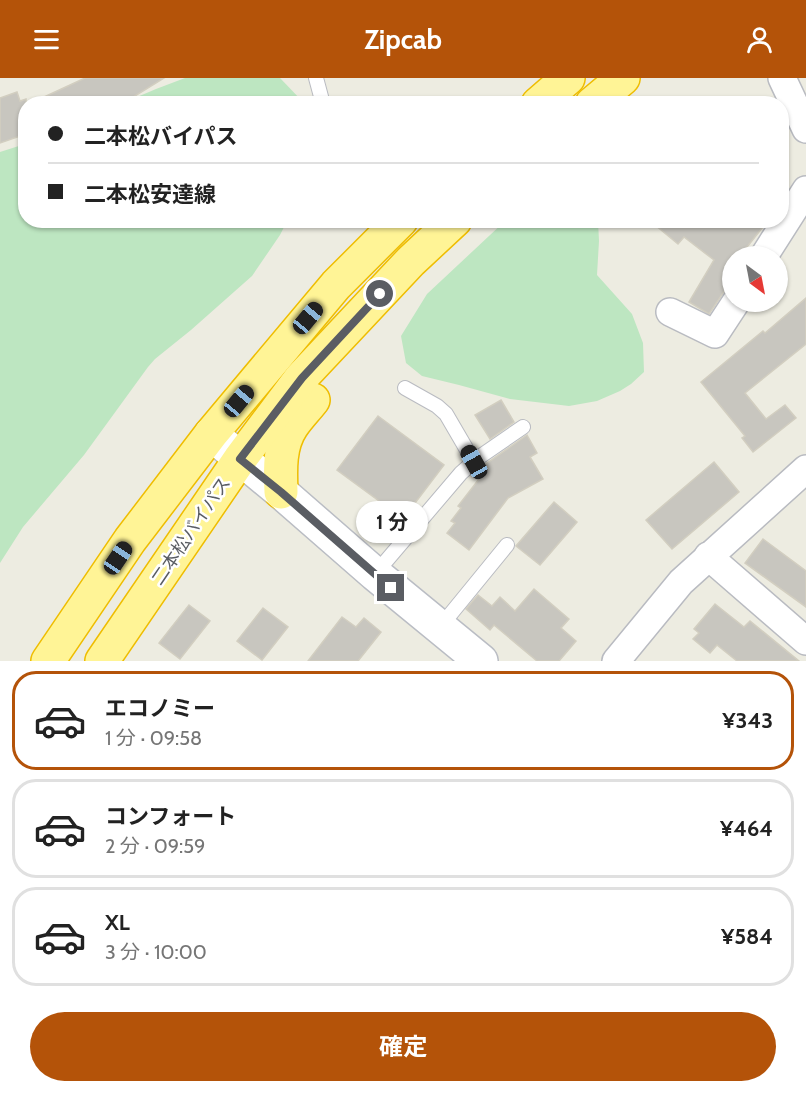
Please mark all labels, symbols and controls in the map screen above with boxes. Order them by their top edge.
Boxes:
icon: menu [30,23,63,56]
text: Zipcab [364,23,442,56]
icon: person [743,23,776,56]
text: 二本松バイパス [84,123,238,150]
text: 二本松安達線 [84,181,216,208]
north arrow [722,246,788,312]
map controls [722,246,788,312]
route start [366,280,393,307]
car [290,298,326,338]
car [221,381,257,421]
car [457,442,491,482]
street label: 二本松バイパス [147,473,235,589]
callout: 1 分 [355,501,427,543]
text: 1 分 [376,510,408,534]
car [100,538,136,578]
route end [377,574,404,601]
icon: car [33,694,87,748]
text: エコノミー [105,695,215,722]
text: ¥343 [722,707,773,734]
text: 1 分 · 09:58 [105,726,202,750]
icon: car [33,802,87,856]
text: コンフォート [105,803,236,830]
text: ¥464 [720,815,773,842]
text: 2 分 · 09:59 [105,834,205,858]
text: XL [105,909,130,936]
icon: car [33,910,87,964]
text: ¥584 [721,923,773,950]
text: 3 分 · 10:00 [105,940,207,964]
button: 確定 [30,1012,776,1081]

